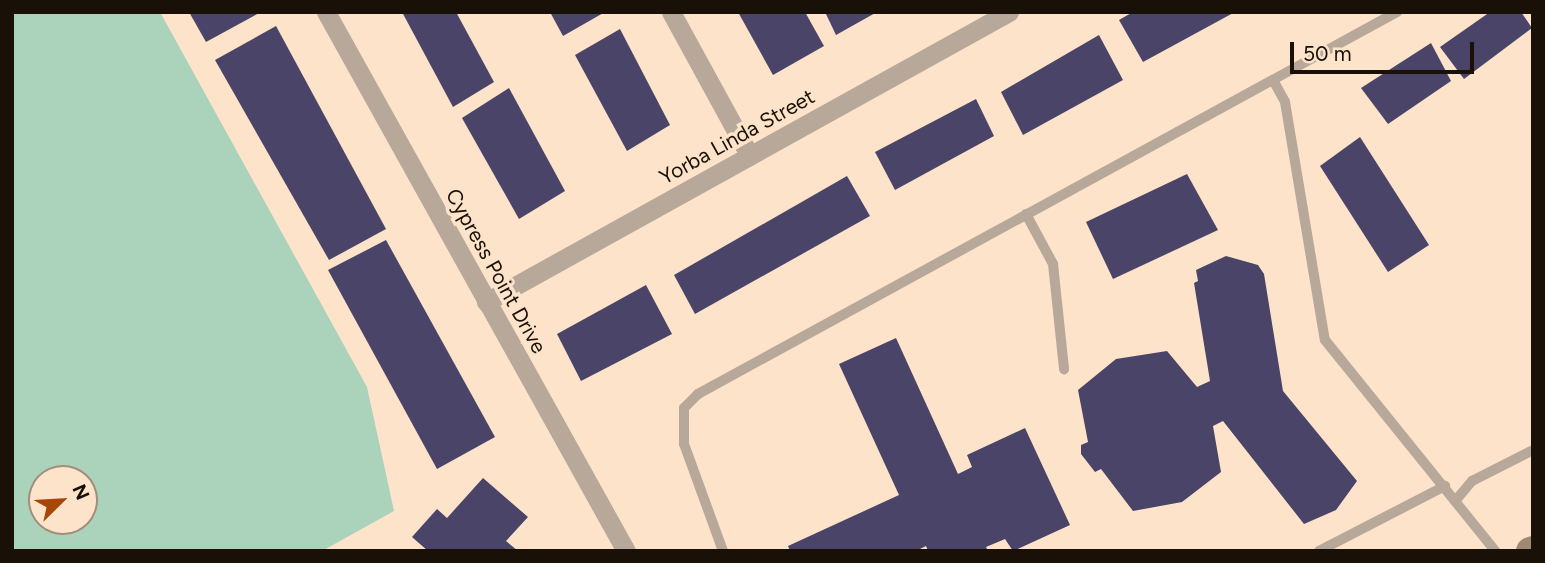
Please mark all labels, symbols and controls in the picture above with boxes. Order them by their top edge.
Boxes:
scale bar [1293,28,1477,72]
text: 50 m [1303,41,1352,66]
street label: Yorba Linda Street [655,84,819,190]
street label: Cypress Point Drive [440,184,552,358]
north arrow [28,465,98,535]
text: N [67,481,94,503]

